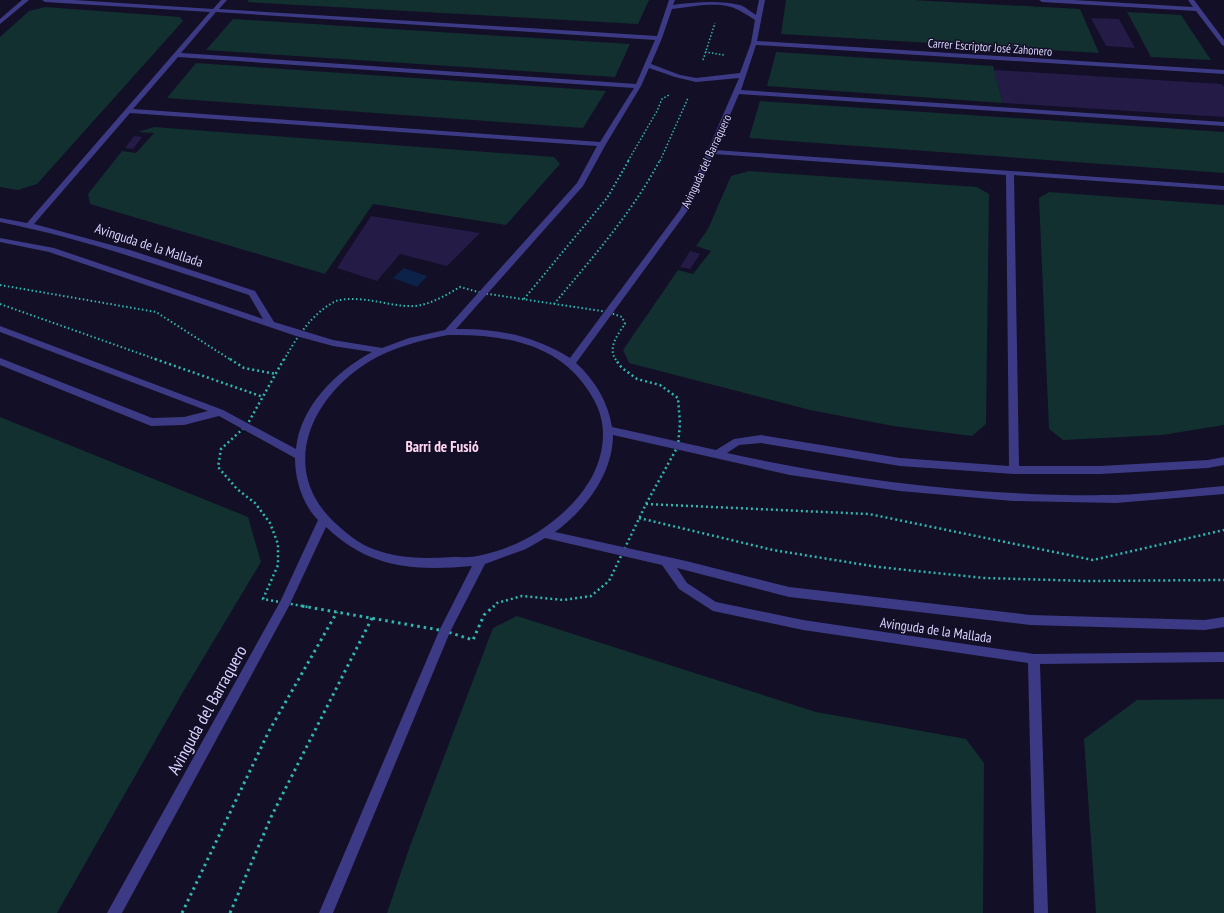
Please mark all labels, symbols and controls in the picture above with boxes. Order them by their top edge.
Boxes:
street label: Carrer Escriptor José Zahonero [927,35,1053,59]
street label: Avinguda del Barraquero [678,112,734,210]
street label: Avinguda de la Mallada [93,219,205,271]
district label: Barri de Fusió [405,437,479,456]
street label: Avinguda de la Mallada [879,613,993,647]
street label: Avinguda del Barraquero [162,642,252,778]

